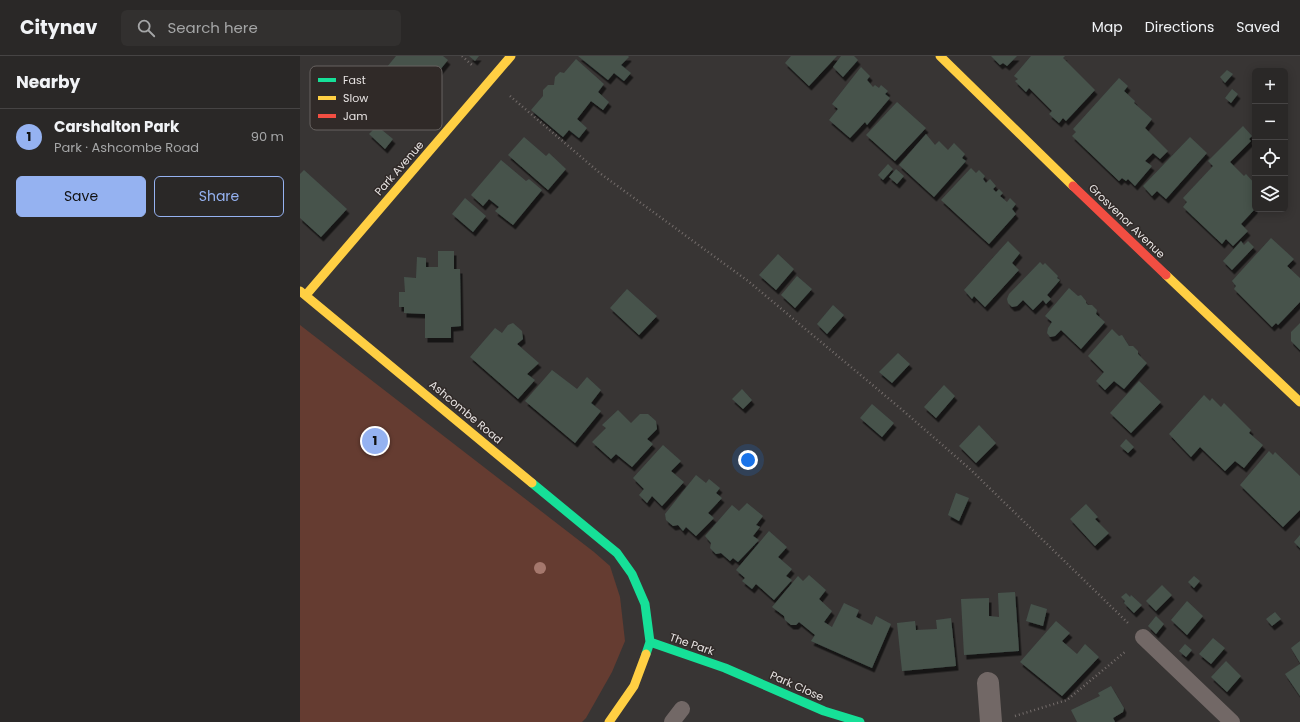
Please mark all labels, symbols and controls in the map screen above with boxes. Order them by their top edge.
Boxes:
search box [121,10,401,46]
text: Citynav [20,14,97,41]
icon: search [135,17,157,39]
text: Search here [167,17,258,38]
text: Map [1092,17,1123,37]
text: Directions [1145,17,1214,37]
text: Saved [1236,17,1280,37]
legend [310,66,442,130]
map controls [1252,68,1288,212]
button: + [1252,68,1288,104]
text: Nearby [16,70,80,94]
text: Fast [343,72,366,88]
text: Slow [343,90,368,106]
button: − [1252,104,1288,140]
text: Jam [343,108,368,124]
text: Carshalton Park [54,116,179,137]
text: 1 [27,127,31,146]
text: 90 m [251,127,284,146]
street label: Park Avenue [371,137,427,199]
text: Park · Ashcombe Road [54,138,199,157]
button: locate [1252,140,1288,176]
button: Save [16,176,146,217]
button: Share [154,176,284,217]
button: layers [1252,176,1288,212]
street label: Grosvenor Avenue [1085,180,1169,262]
street label: Ashcombe Road [426,377,506,447]
pin: 1 [362,426,388,456]
your location [738,450,758,470]
street label: The Park [667,629,717,659]
street label: Park Close [768,667,827,705]

